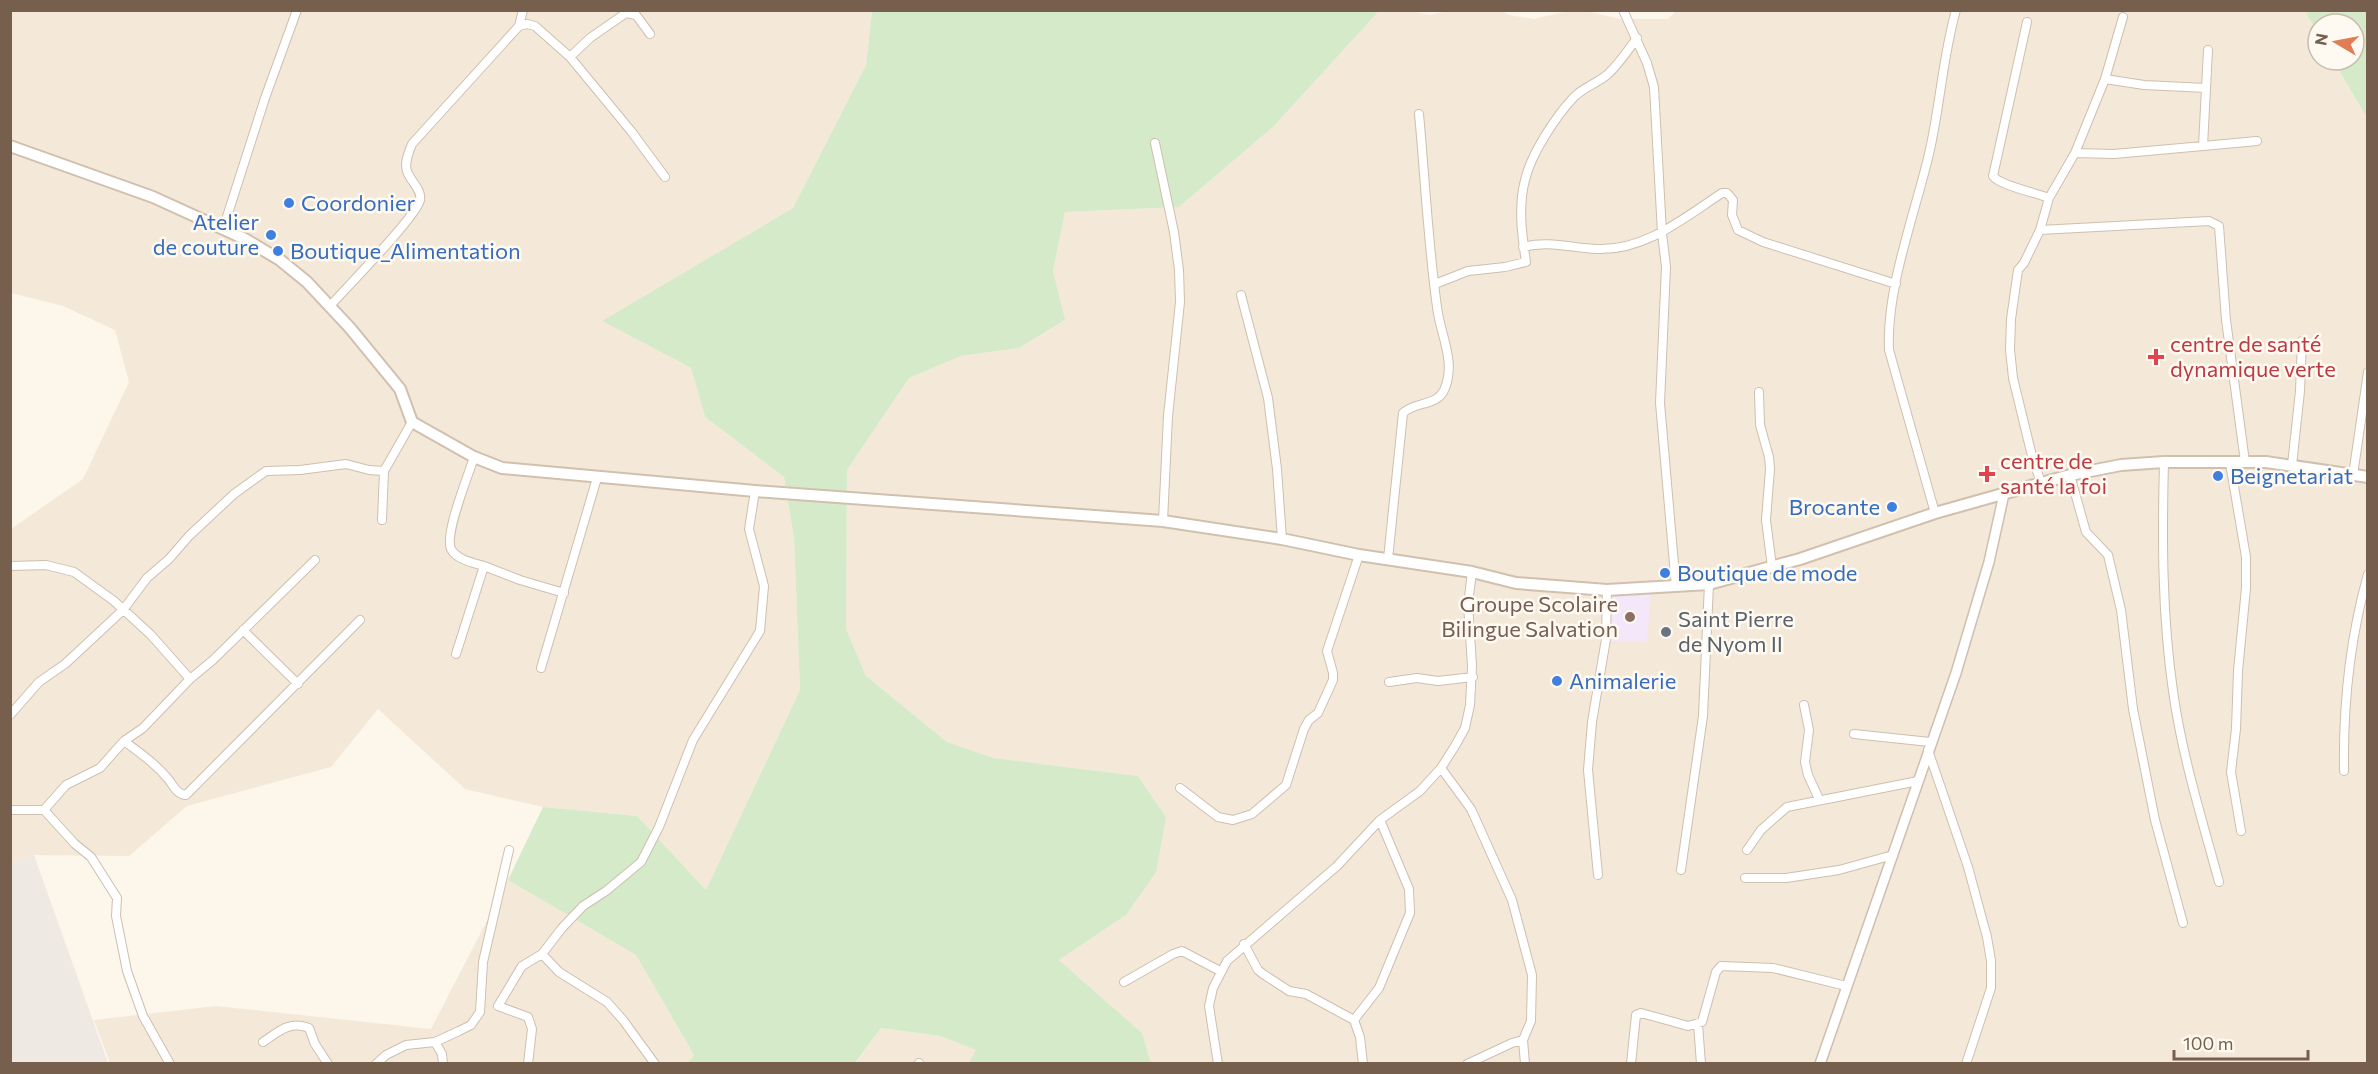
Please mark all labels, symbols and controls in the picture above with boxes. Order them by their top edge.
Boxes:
north arrow [2306,12,2366,72]
text: N [2310,32,2331,47]
place label: Coordonier [301,189,415,216]
marker: Coordonier [282,196,296,210]
place label: Atelier de couture [153,208,259,260]
marker: Atelier de couture [264,228,278,242]
place label: Boutique_Alimentation [290,237,521,264]
marker: Boutique_Alimentation [271,244,285,258]
place label: centre de santé dynamique verte [2170,330,2336,382]
marker: centre de santé dynamique verte [2147,348,2165,366]
place label: centre de santé la foi [2000,447,2107,499]
place label: Beignetariat [2230,462,2353,489]
marker: centre de santé la foi [1978,465,1996,483]
marker: Beignetariat [2211,469,2225,483]
place label: Brocante [1789,493,1880,520]
marker: Brocante [1885,500,1899,514]
place label: Boutique de mode [1677,559,1857,586]
marker: Boutique de mode [1658,566,1672,580]
place label: Groupe Scolaire Bilingue Salvation [1441,590,1618,642]
place label: Saint Pierre de Nyom II [1678,605,1794,657]
marker: Groupe Scolaire Bilingue Salvation [1623,610,1637,624]
marker: Saint Pierre de Nyom II [1659,625,1673,639]
place label: Animalerie [1569,667,1676,694]
marker: Animalerie [1550,674,1564,688]
scale bar [2174,1023,2308,1061]
text: 100 m [2183,1032,2233,1054]

